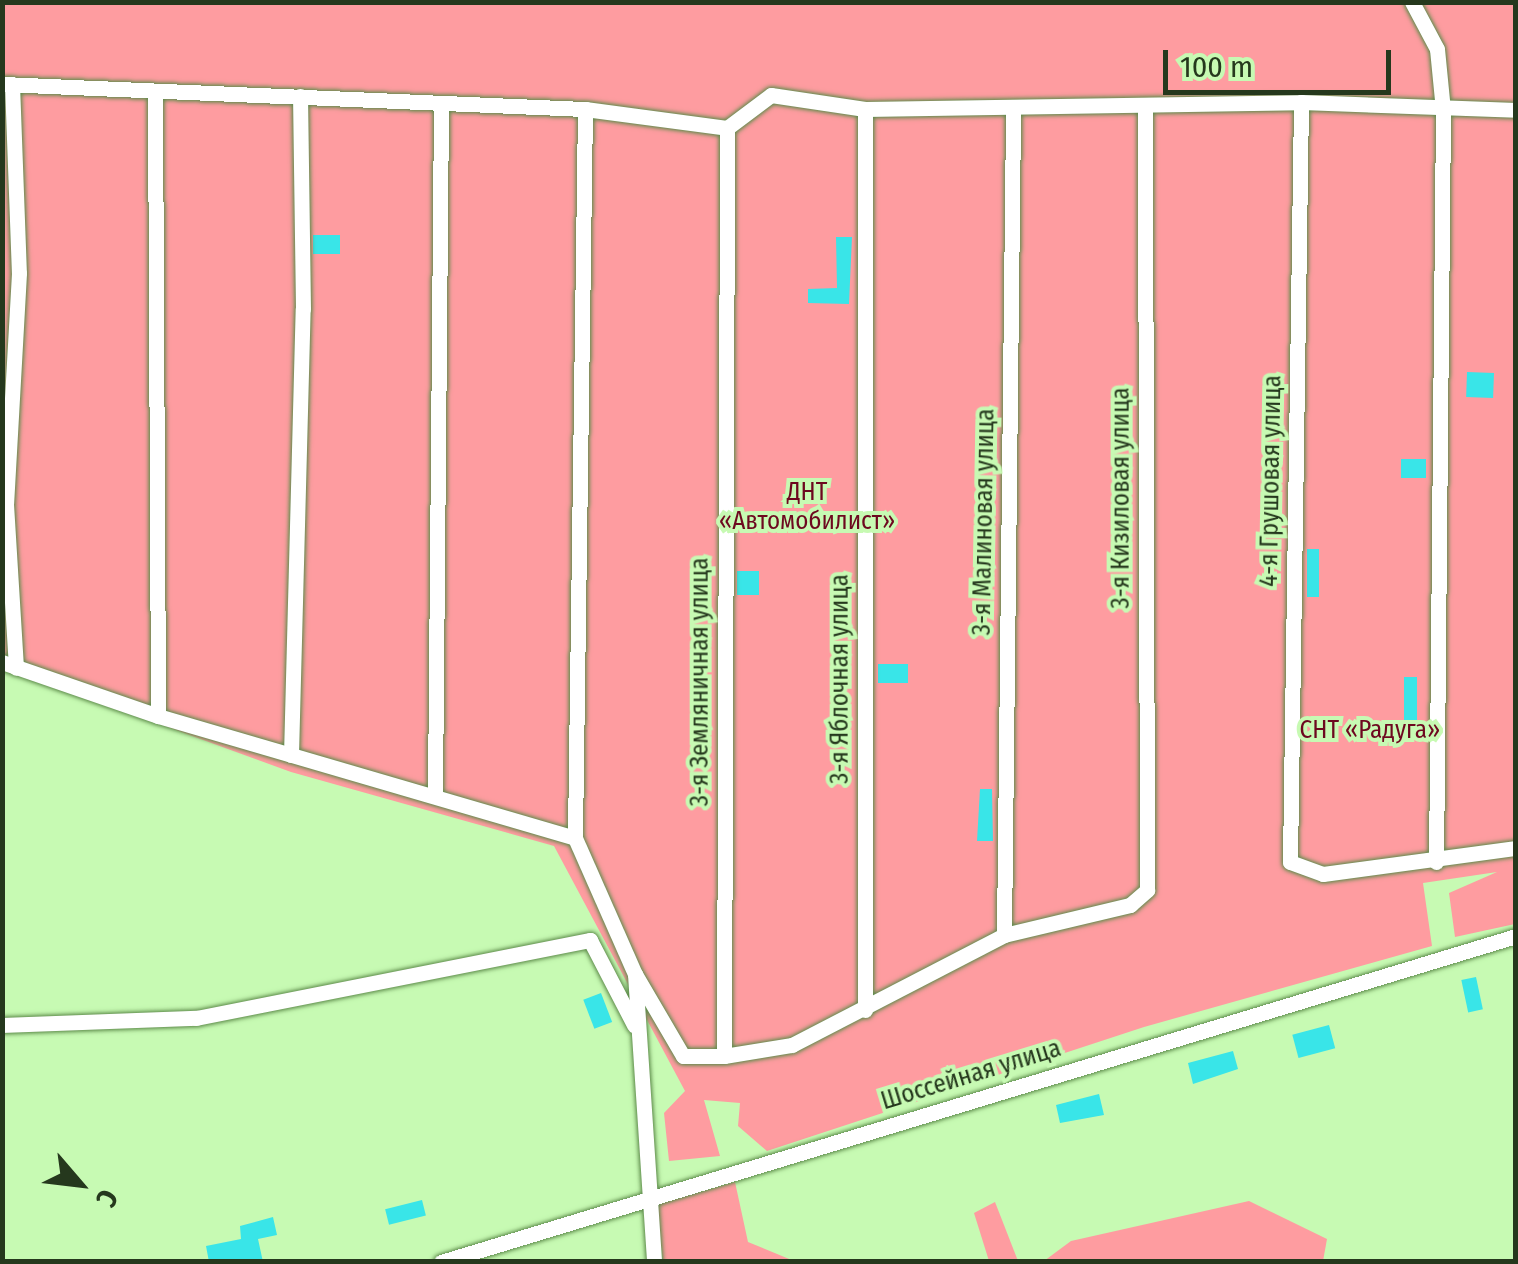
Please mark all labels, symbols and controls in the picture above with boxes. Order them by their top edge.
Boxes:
scale bar [1168,30,1396,92]
text: 100 m [1180,49,1253,85]
street label: 4-я Грушовая улица [1254,375,1288,587]
street label: 3-я Кизиловая улица [1106,387,1136,609]
street label: 3-я Малиновая улица [967,408,1001,636]
park label: ДНТ «Автомобилист» [719,478,895,537]
street label: 3-я Земляничная улица [685,558,715,806]
street label: 3-я Яблочная улица [825,574,855,784]
park label: СНТ «Радуга» [1300,715,1440,745]
street label: Шоссейная улица [877,1033,1065,1117]
north arrow [30,1134,130,1234]
text: С [89,1184,125,1213]

